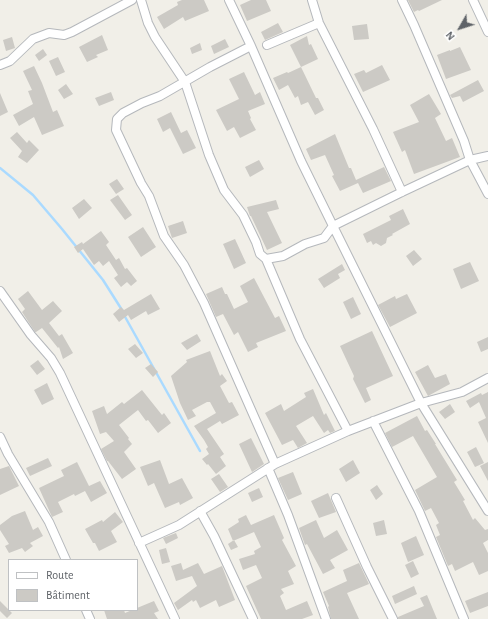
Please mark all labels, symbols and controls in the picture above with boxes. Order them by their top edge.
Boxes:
north arrow [440,8,480,48]
text: N [444,29,457,42]
legend [8,559,138,611]
text: Route [46,569,73,581]
text: Bâtiment [46,589,90,601]

